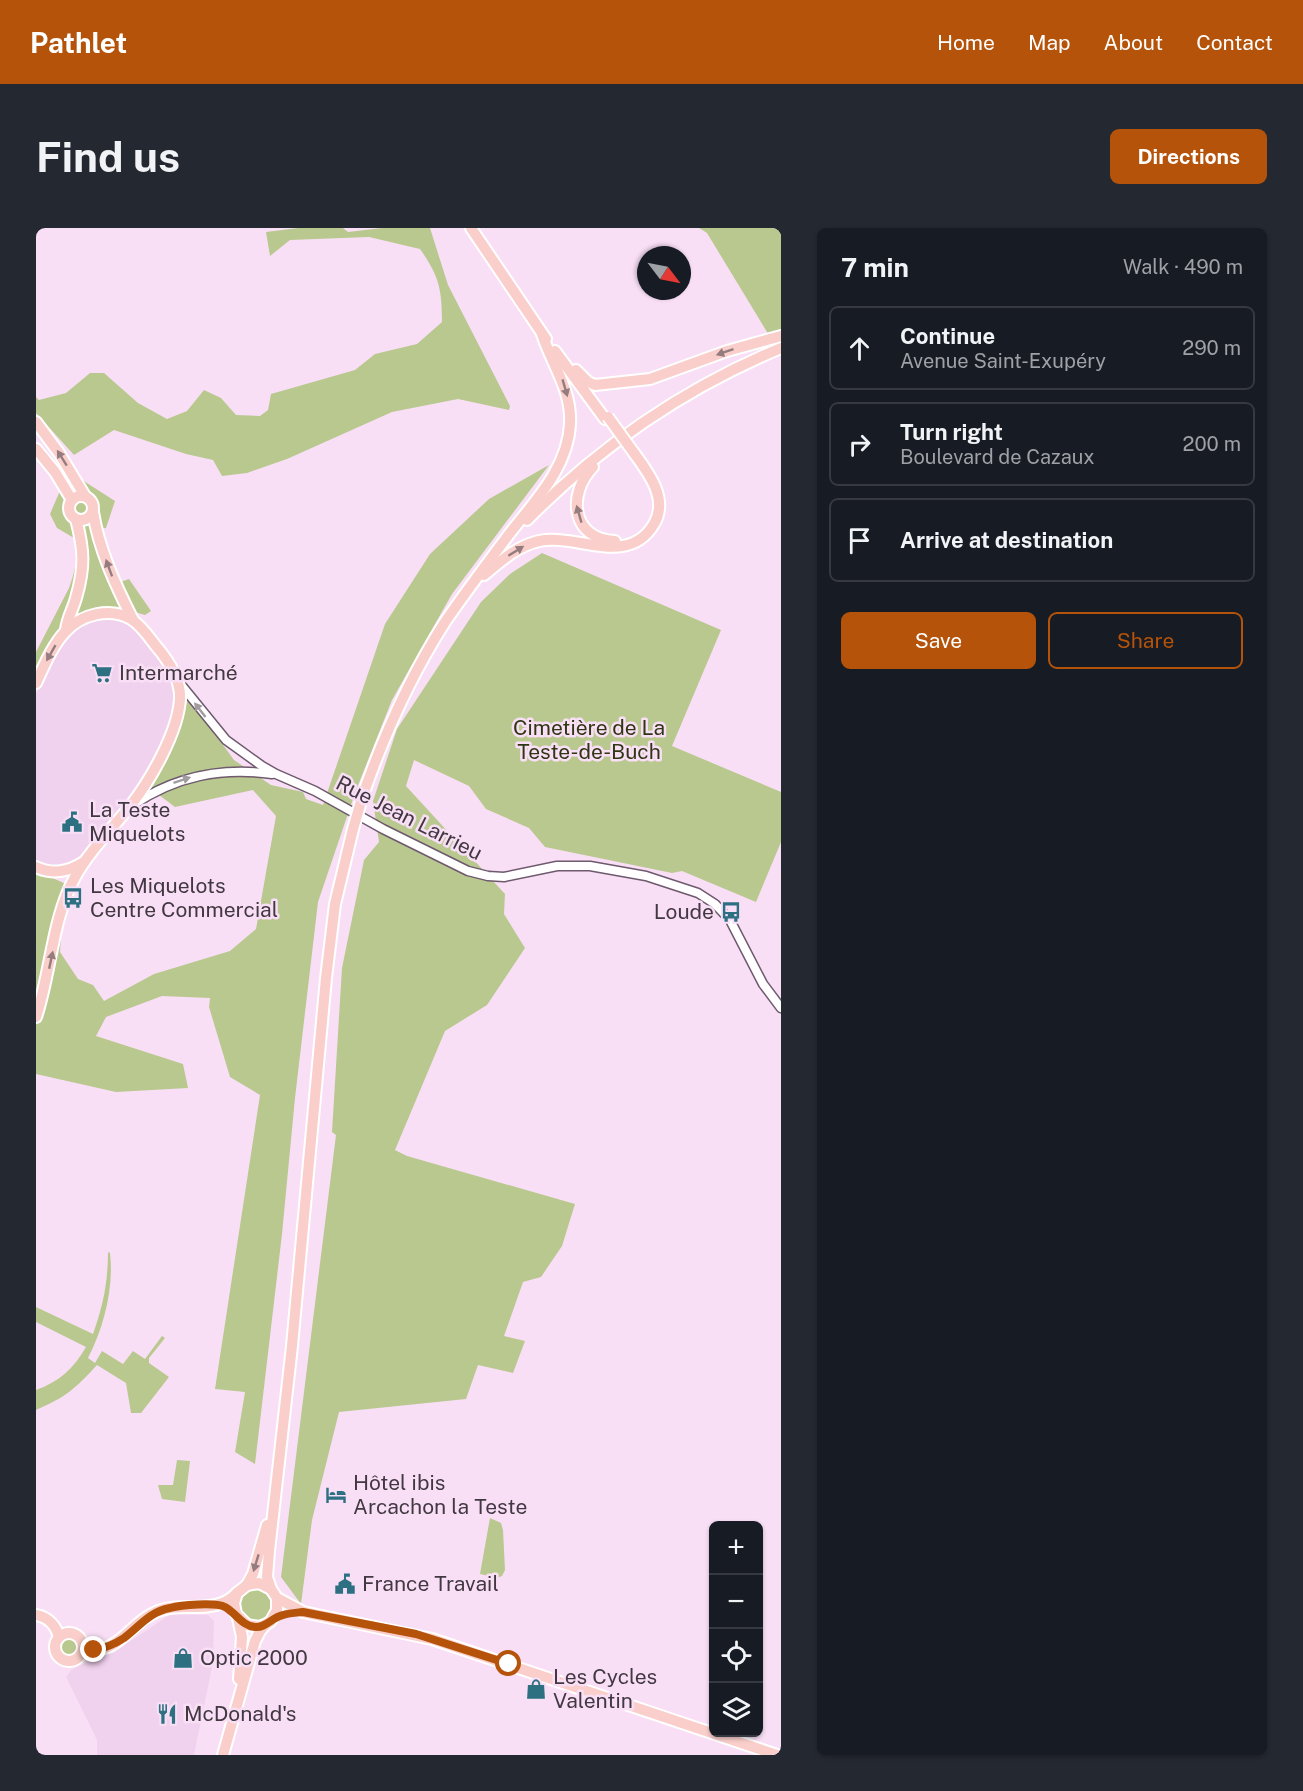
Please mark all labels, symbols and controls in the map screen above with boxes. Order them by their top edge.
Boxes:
text: Pathlet [30,26,127,59]
text: Home [937,30,995,55]
text: Map [1028,30,1071,55]
text: About [1104,30,1163,55]
text: Contact [1196,30,1273,55]
button: Directions [1110,129,1267,184]
text: Find us [36,132,180,181]
north arrow [637,246,691,300]
text: 7 min [841,252,909,283]
text: Walk · 490 m [1123,255,1243,279]
text: Continue [900,323,995,349]
icon: ahead [843,332,876,365]
text: 290 m [1182,336,1241,360]
one-way arrow [716,348,734,358]
text: Avenue Saint-Exupéry [900,349,1106,373]
one-way arrow [561,379,570,397]
text: Turn right [900,419,1003,445]
icon: right [843,428,876,461]
text: 200 m [1183,432,1241,456]
text: Boulevard de Cazaux [900,445,1095,469]
one-way arrow [56,450,67,466]
one-way arrow [574,505,583,523]
icon: arrive [843,524,876,557]
text: Arrive at destination [900,527,1113,553]
one-way arrow [508,545,524,556]
one-way arrow [104,559,114,577]
button: Save [841,612,1036,669]
button: Share [1048,612,1243,669]
one-way arrow [46,645,56,662]
place label: Intermarché [119,660,238,685]
supermarket icon: Intermarché [90,661,114,685]
one-way arrow [195,702,207,717]
park label: Cimetière de La Teste-de-Buch [513,715,665,764]
street label: Rue Jean Larrieu [332,770,487,865]
one-way arrow [173,775,191,784]
place label: La Teste Miquelots [89,797,185,846]
public building icon: La Teste Miquelots [60,810,84,834]
place label: Les Miquelots Centre Commercial [90,873,278,922]
bus stop icon: Les Miquelots Centre Commercial [61,886,85,910]
place label: Loude [654,899,714,924]
bus stop icon: Loude [719,900,743,924]
one-way arrow [47,951,56,970]
place label: Hôtel ibis Arcachon la Teste [353,1470,527,1519]
hotel icon: Hôtel ibis Arcachon la Teste [324,1483,348,1507]
map controls [709,1521,763,1737]
button: + [709,1521,763,1575]
one-way arrow [251,1554,260,1572]
place label: France Travail [362,1571,499,1596]
public building icon: France Travail [333,1572,357,1596]
button: − [709,1575,763,1629]
button: locate [709,1629,763,1683]
route end [80,1636,106,1662]
place label: Optic 2000 [200,1645,308,1670]
shop icon: Optic 2000 [171,1646,195,1670]
route start [495,1650,521,1676]
place label: Les Cycles Valentin [553,1664,657,1713]
shop icon: Les Cycles Valentin [524,1677,548,1701]
button: layers [709,1683,763,1737]
place label: McDonald's [184,1701,296,1726]
restaurant icon: McDonald's [155,1702,179,1726]

